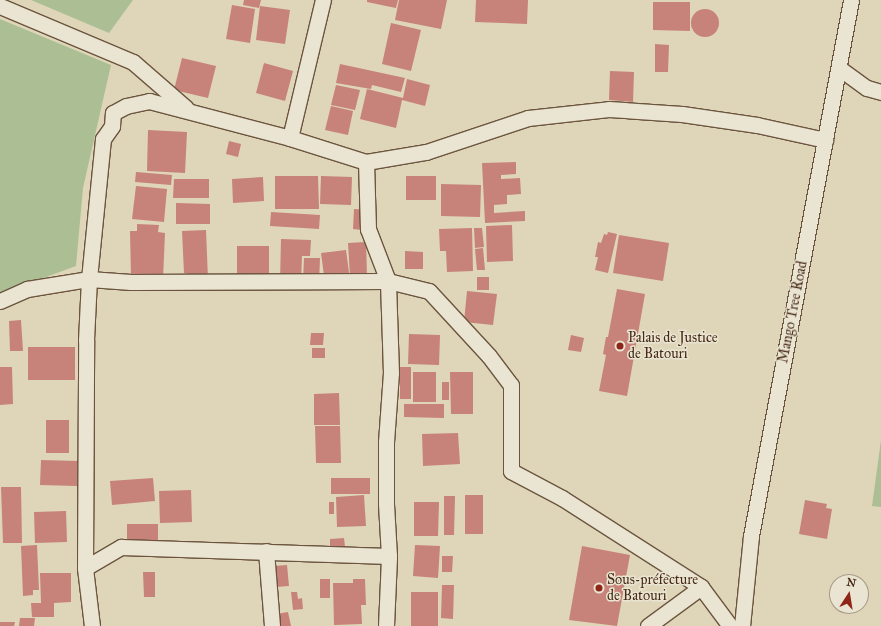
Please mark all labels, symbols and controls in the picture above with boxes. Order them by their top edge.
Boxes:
street label: Mango Tree Road [775,260,811,364]
place label: Palais de Justice de Batouri [628,330,718,362]
marker: Palais de Justice de Batouri [615,341,625,351]
place label: Sous-préfecture de Batouri [607,572,698,604]
north arrow [829,574,869,614]
text: N [845,575,857,590]
marker: Sous-préfecture de Batouri [594,583,604,593]

